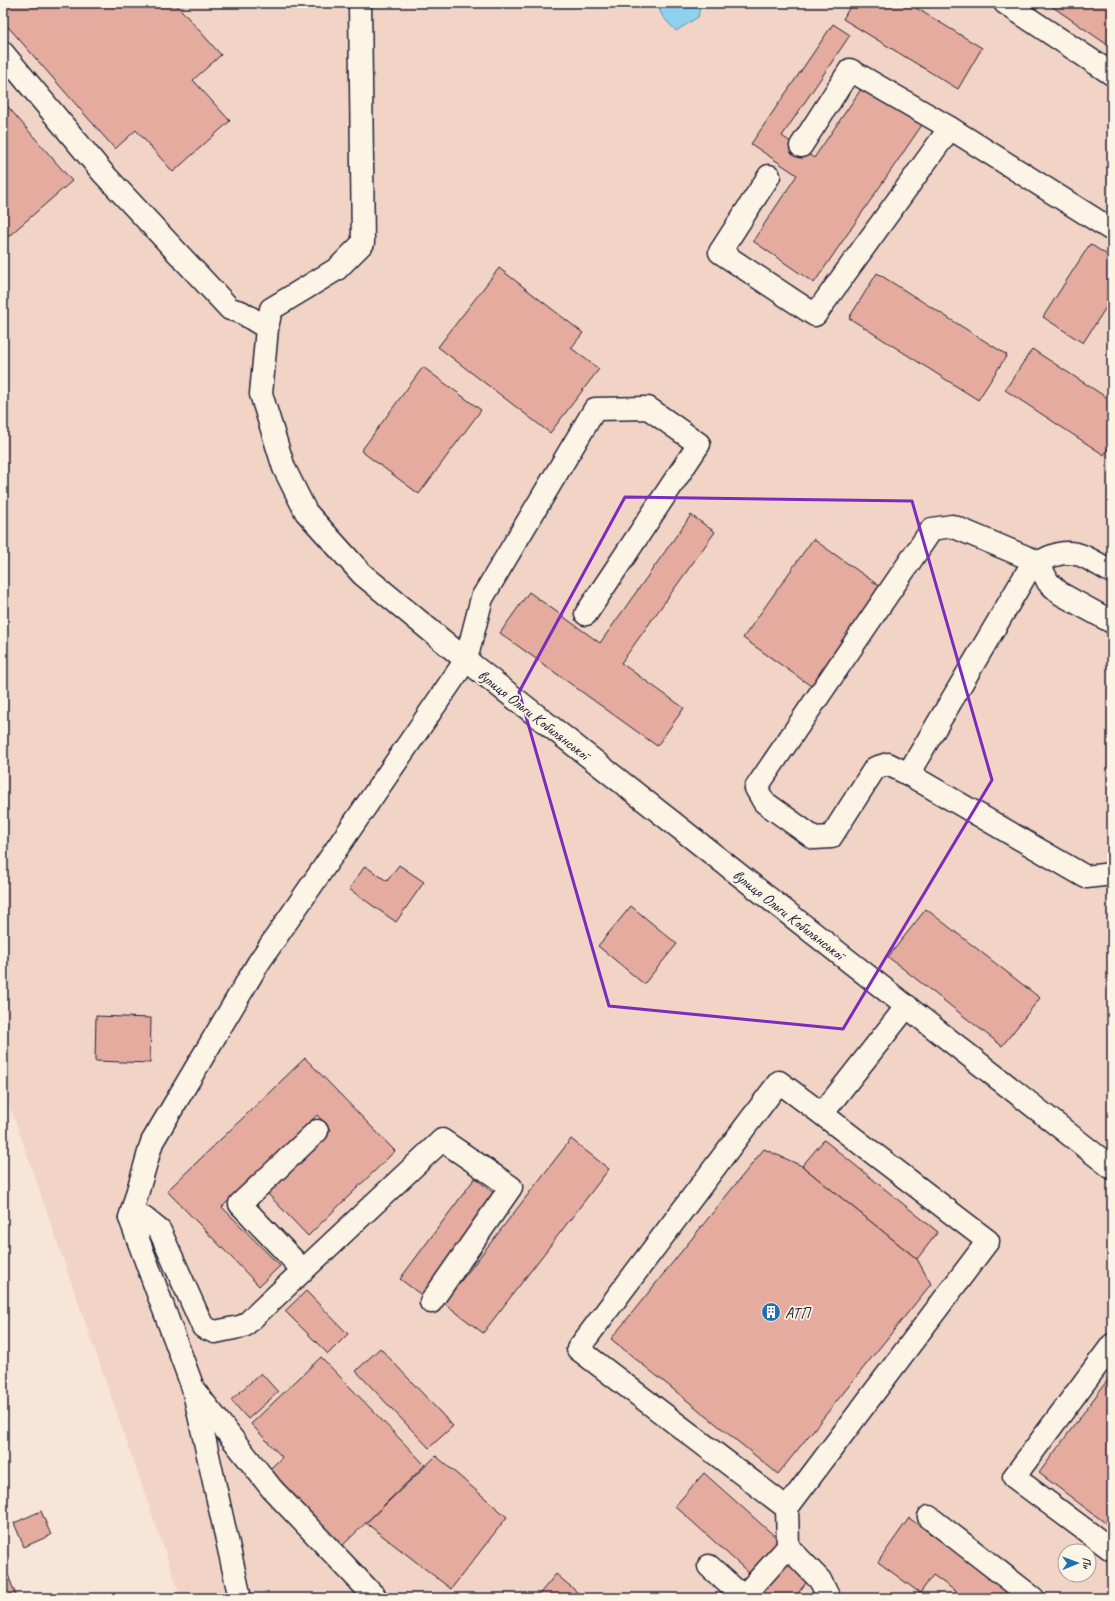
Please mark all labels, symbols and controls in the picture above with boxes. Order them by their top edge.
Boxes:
street label: вулиця Ольги Кобилянської [474,665,595,766]
street label: вулиця Ольги Кобилянської [729,865,850,966]
building icon: АТП [760,1301,782,1323]
place label: АТП [785,1303,812,1323]
north arrow [1057,1543,1097,1583]
text: Пн [1080,1557,1094,1570]

